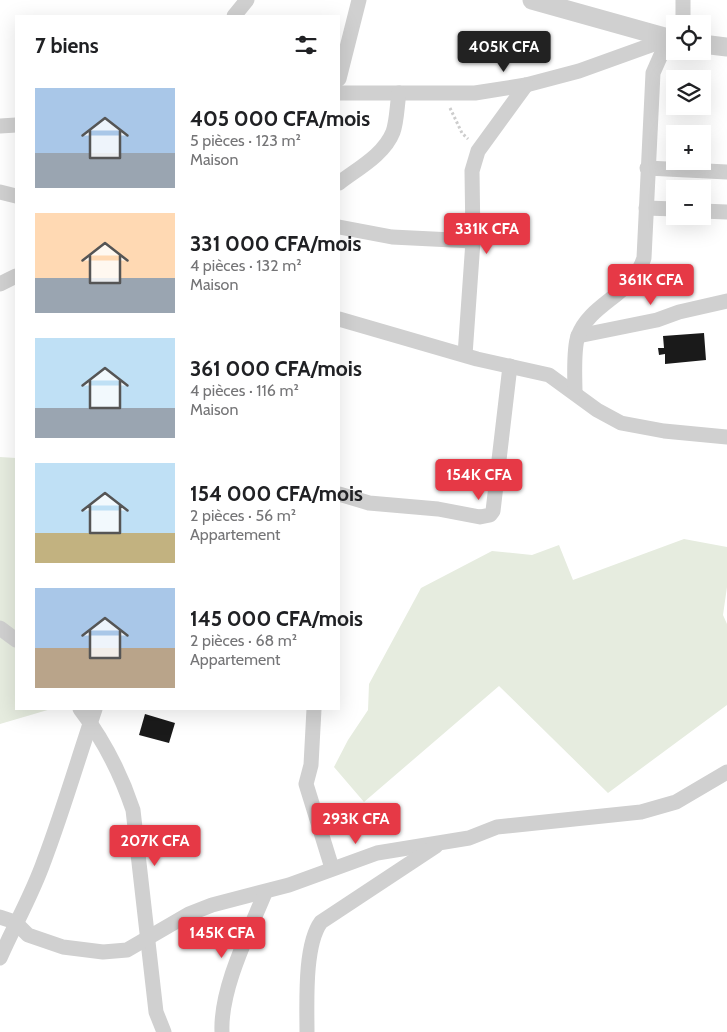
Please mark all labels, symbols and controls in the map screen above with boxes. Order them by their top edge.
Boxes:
map controls [666,15,711,225]
button: locate [666,15,711,60]
pin: 405K CFA [452,30,556,73]
icon: filters [292,31,320,59]
text: 7 biens [35,33,99,58]
text: 405K CFA [469,37,539,56]
button: layers [666,70,711,115]
text: 405 000 CFA/mois [190,106,370,131]
icon: home [75,108,135,168]
button: + [666,125,711,170]
text: 5 pièces · 123 m² [190,131,301,150]
text: Maison [190,150,238,169]
button: − [666,180,711,225]
pin: 331K CFA [435,212,539,255]
text: 331K CFA [455,219,519,238]
text: 331 000 CFA/mois [190,231,361,256]
icon: home [75,233,135,293]
text: 4 pièces · 132 m² [190,256,302,275]
pin: 361K CFA [599,264,703,306]
text: 361K CFA [619,270,683,289]
text: Maison [190,275,238,294]
text: 361 000 CFA/mois [190,356,362,381]
icon: home [75,358,135,418]
text: 4 pièces · 116 m² [190,381,299,400]
text: Maison [190,400,238,419]
pin: 154K CFA [427,458,531,501]
text: 154K CFA [446,465,512,484]
text: 154 000 CFA/mois [190,481,363,506]
icon: home [75,483,135,543]
text: 2 pièces · 56 m² [190,506,296,525]
text: Appartement [190,525,280,544]
text: 145 000 CFA/mois [190,606,363,631]
icon: home [75,608,135,668]
text: 2 pièces · 68 m² [190,631,297,650]
text: Appartement [190,650,280,669]
pin: 293K CFA [304,802,408,845]
text: 293K CFA [322,809,390,828]
pin: 207K CFA [103,824,207,867]
text: 207K CFA [121,831,189,850]
pin: 145K CFA [170,916,274,959]
text: 145K CFA [189,923,255,942]

